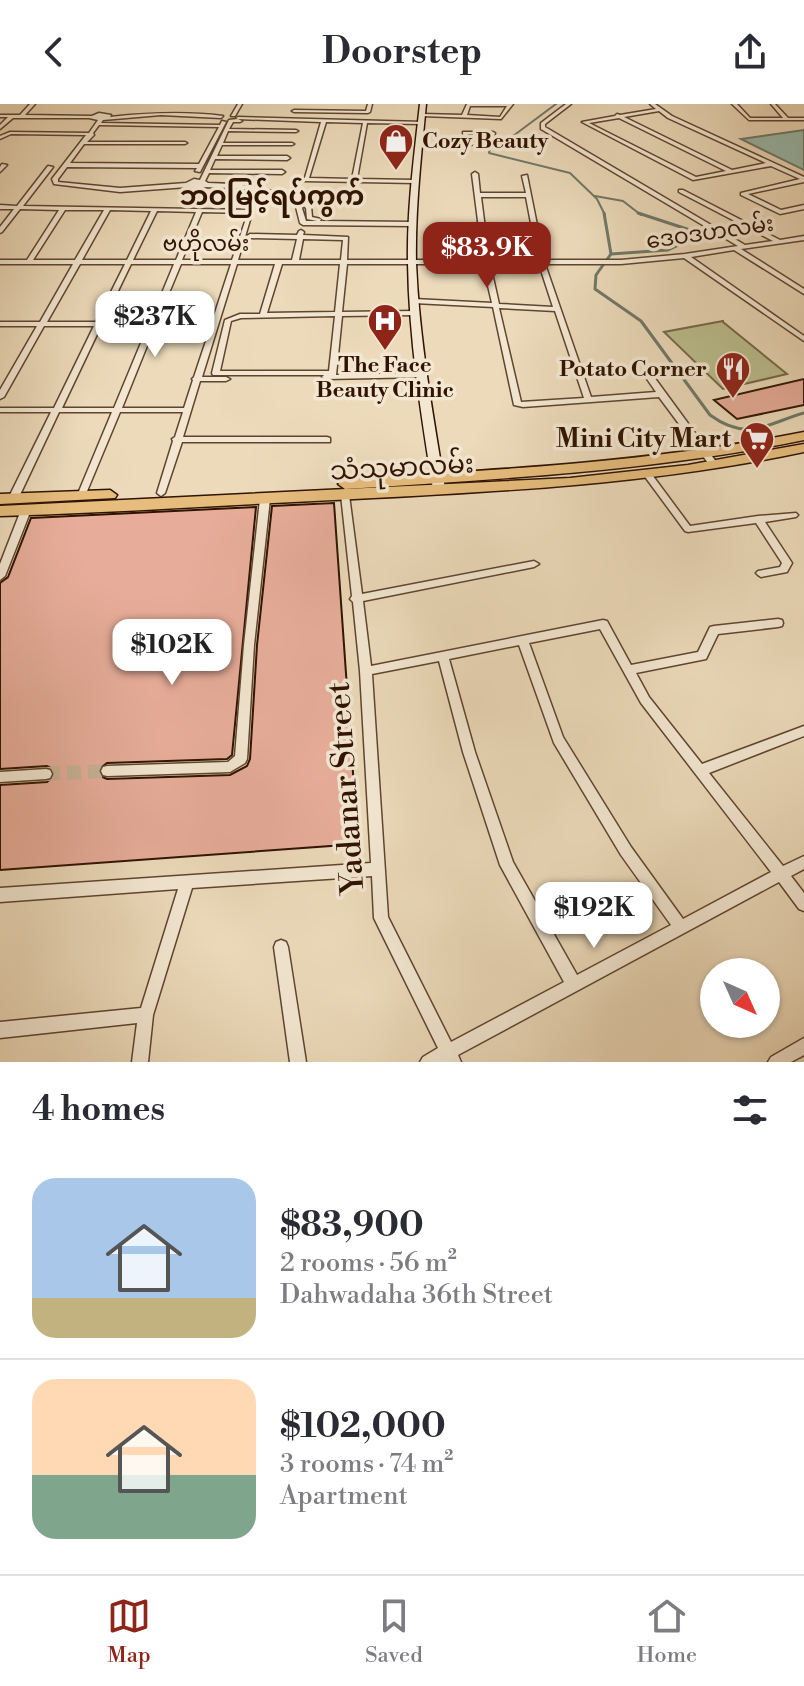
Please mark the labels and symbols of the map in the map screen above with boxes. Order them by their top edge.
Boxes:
shop icon: Cozy Beauty [377,122,415,172]
place label: Cozy Beauty [422,128,549,155]
district label: ဘဝမြင့်ရပ်ကွက် [180,177,364,218]
street label: ဒေဝဒဟလမ်း [644,208,776,255]
pin: $83.9K [422,222,552,290]
street label: ဗဟိုလမ်း [163,228,249,261]
pin: $237K [99,291,211,359]
hospital icon: The Face Beauty Clinic [366,302,404,352]
restaurant icon: Potato Corner [714,350,752,400]
place label: The Face Beauty Clinic [316,352,454,404]
place label: Potato Corner [559,356,707,383]
supermarket icon: Mini City Mart [738,420,776,470]
place label: Mini City Mart [556,423,732,455]
street label: သံသုမာလမ်း [329,446,475,492]
pin: $102K [116,619,228,687]
street label: Yadanar Street [319,681,374,897]
pin: $192K [538,882,650,950]
north arrow [700,958,780,1038]

